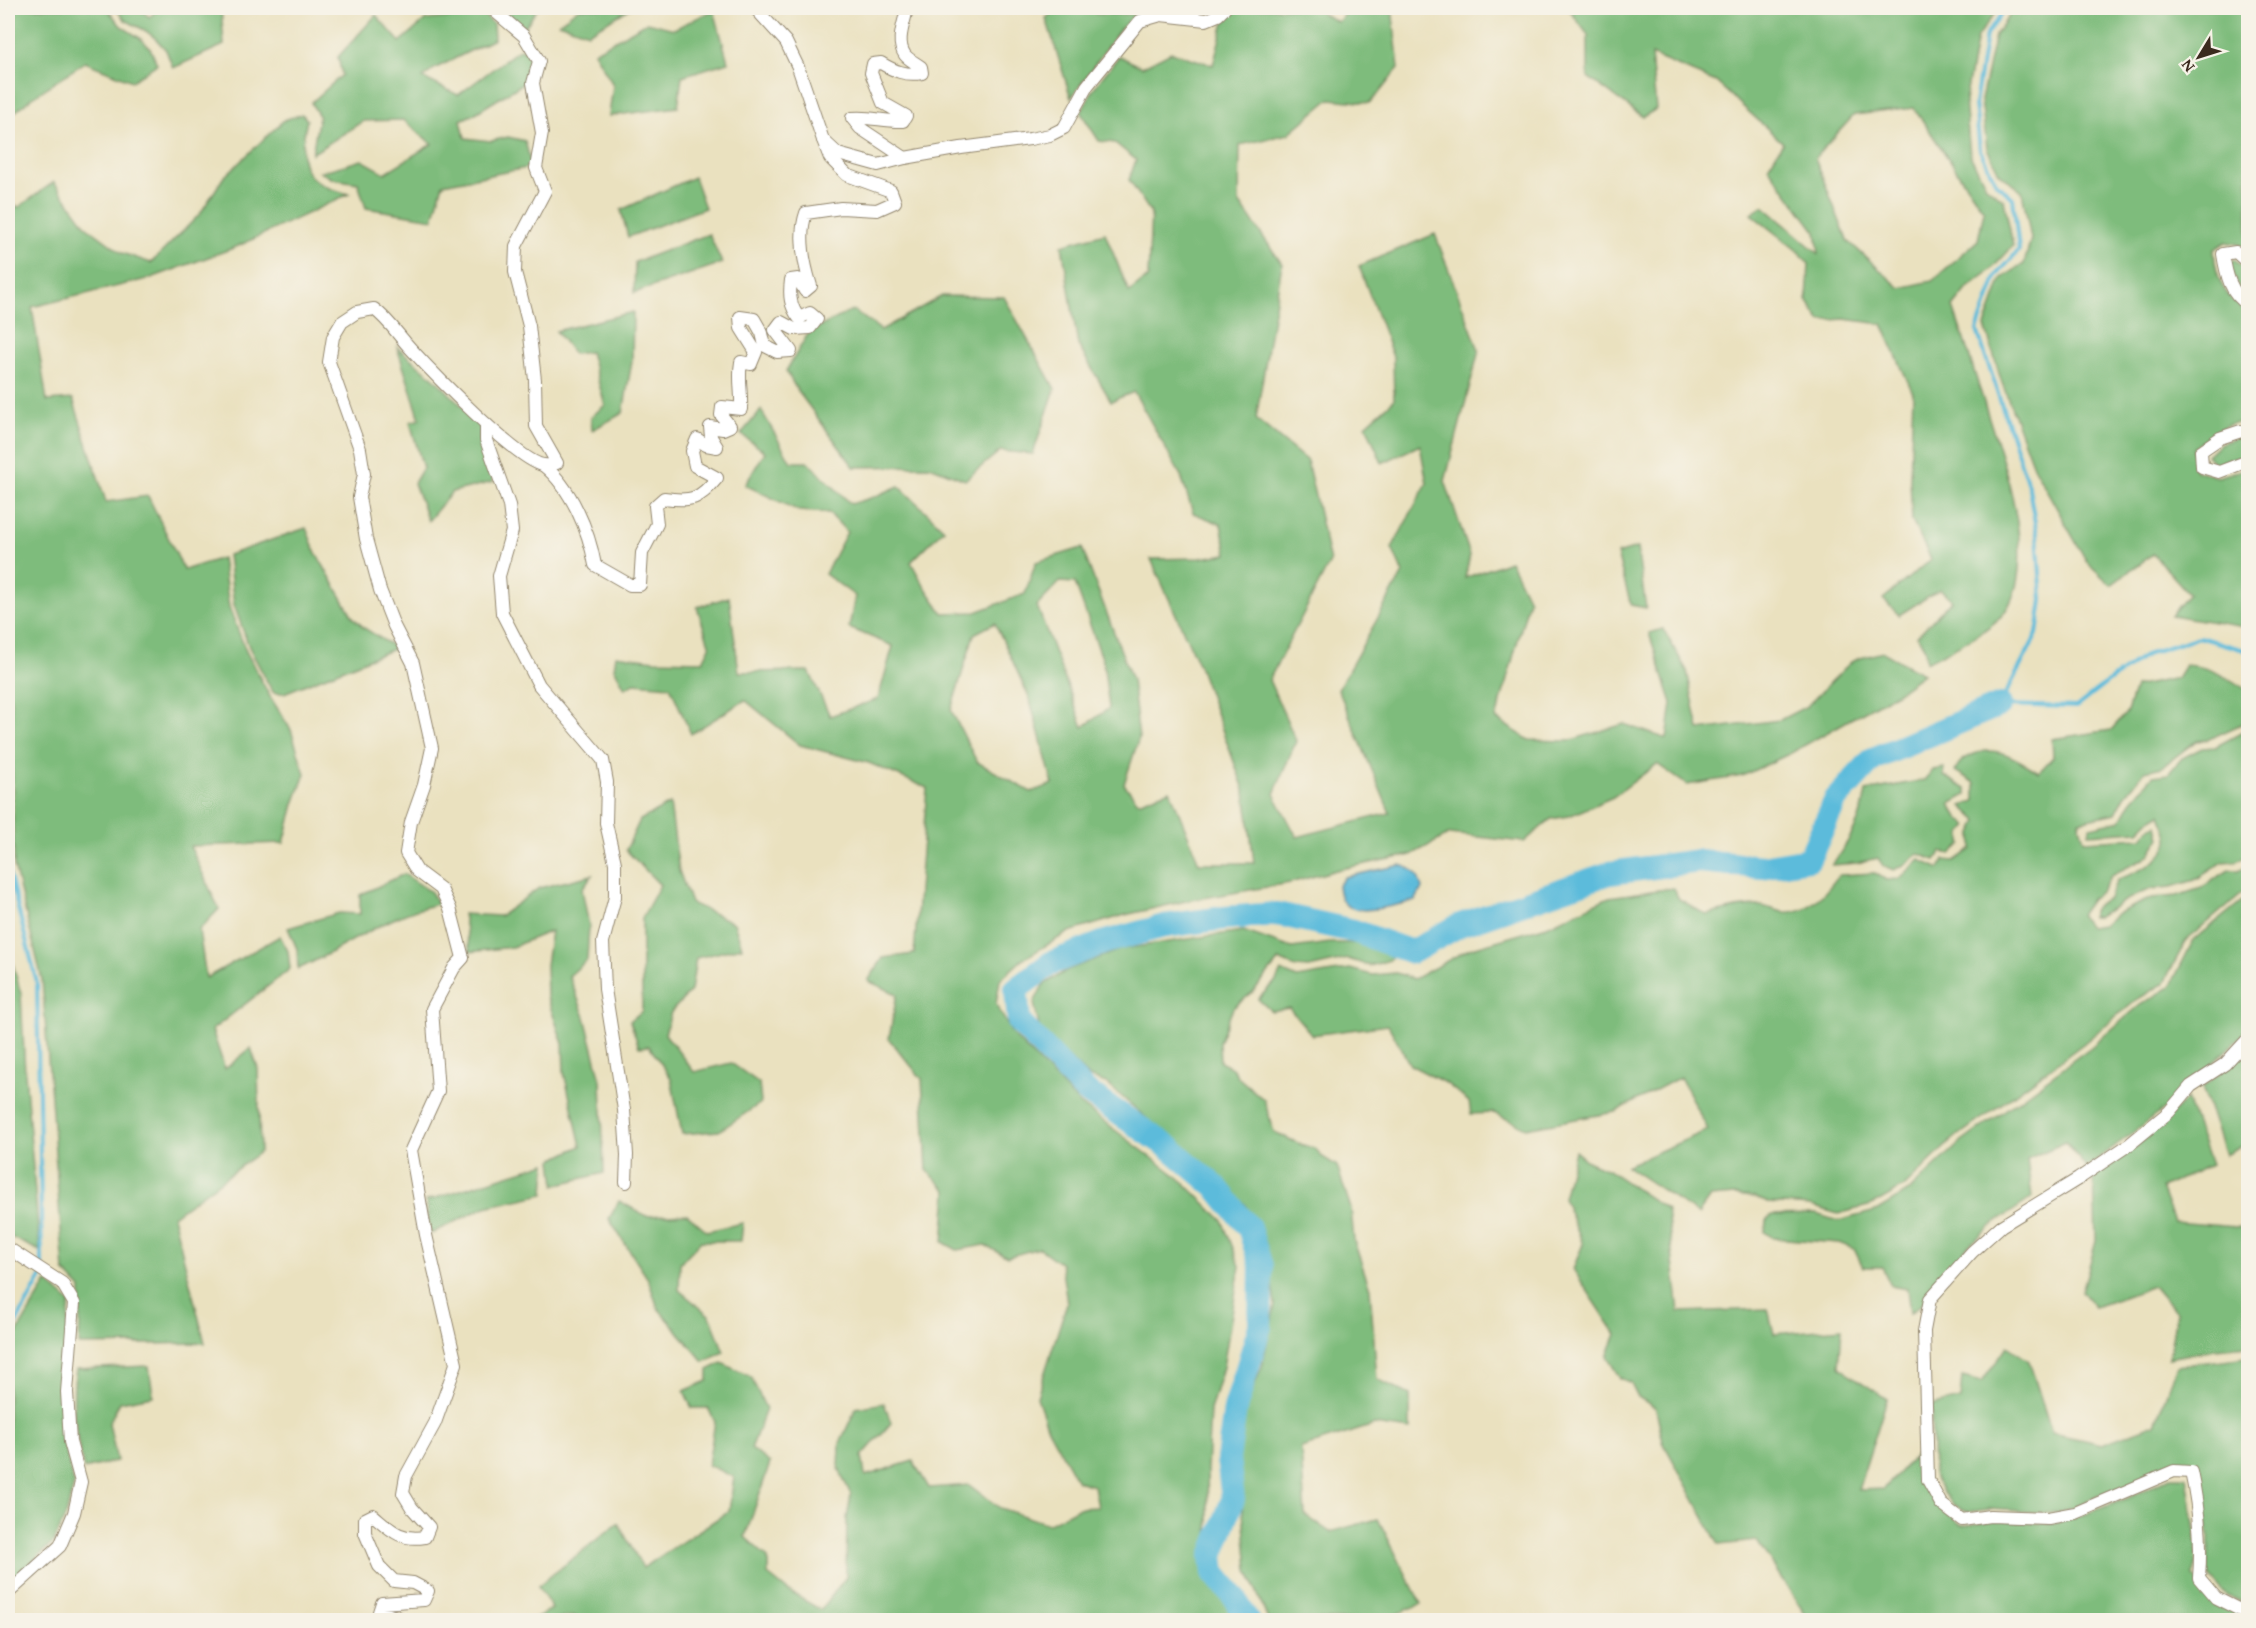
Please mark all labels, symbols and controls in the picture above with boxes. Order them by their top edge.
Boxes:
north arrow [2169,27,2229,87]
text: N [2174,54,2200,78]

